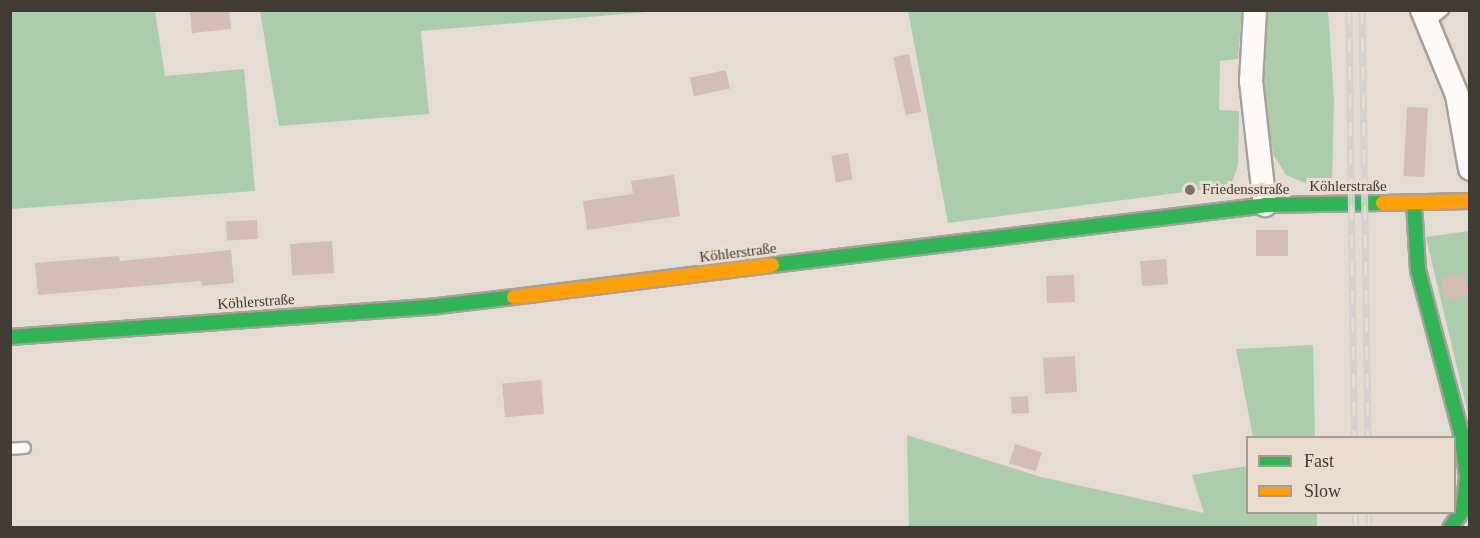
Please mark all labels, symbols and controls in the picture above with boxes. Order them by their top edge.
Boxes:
street label: Köhlerstraße [1309,178,1387,196]
place label: Friedensstraße [1202,181,1289,199]
marker: Friedensstraße [1183,183,1197,197]
street label: Köhlerstraße [698,239,778,267]
street label: Köhlerstraße [217,290,295,314]
legend [1246,436,1456,514]
text: Fast [1304,451,1334,471]
text: Slow [1304,481,1341,501]

